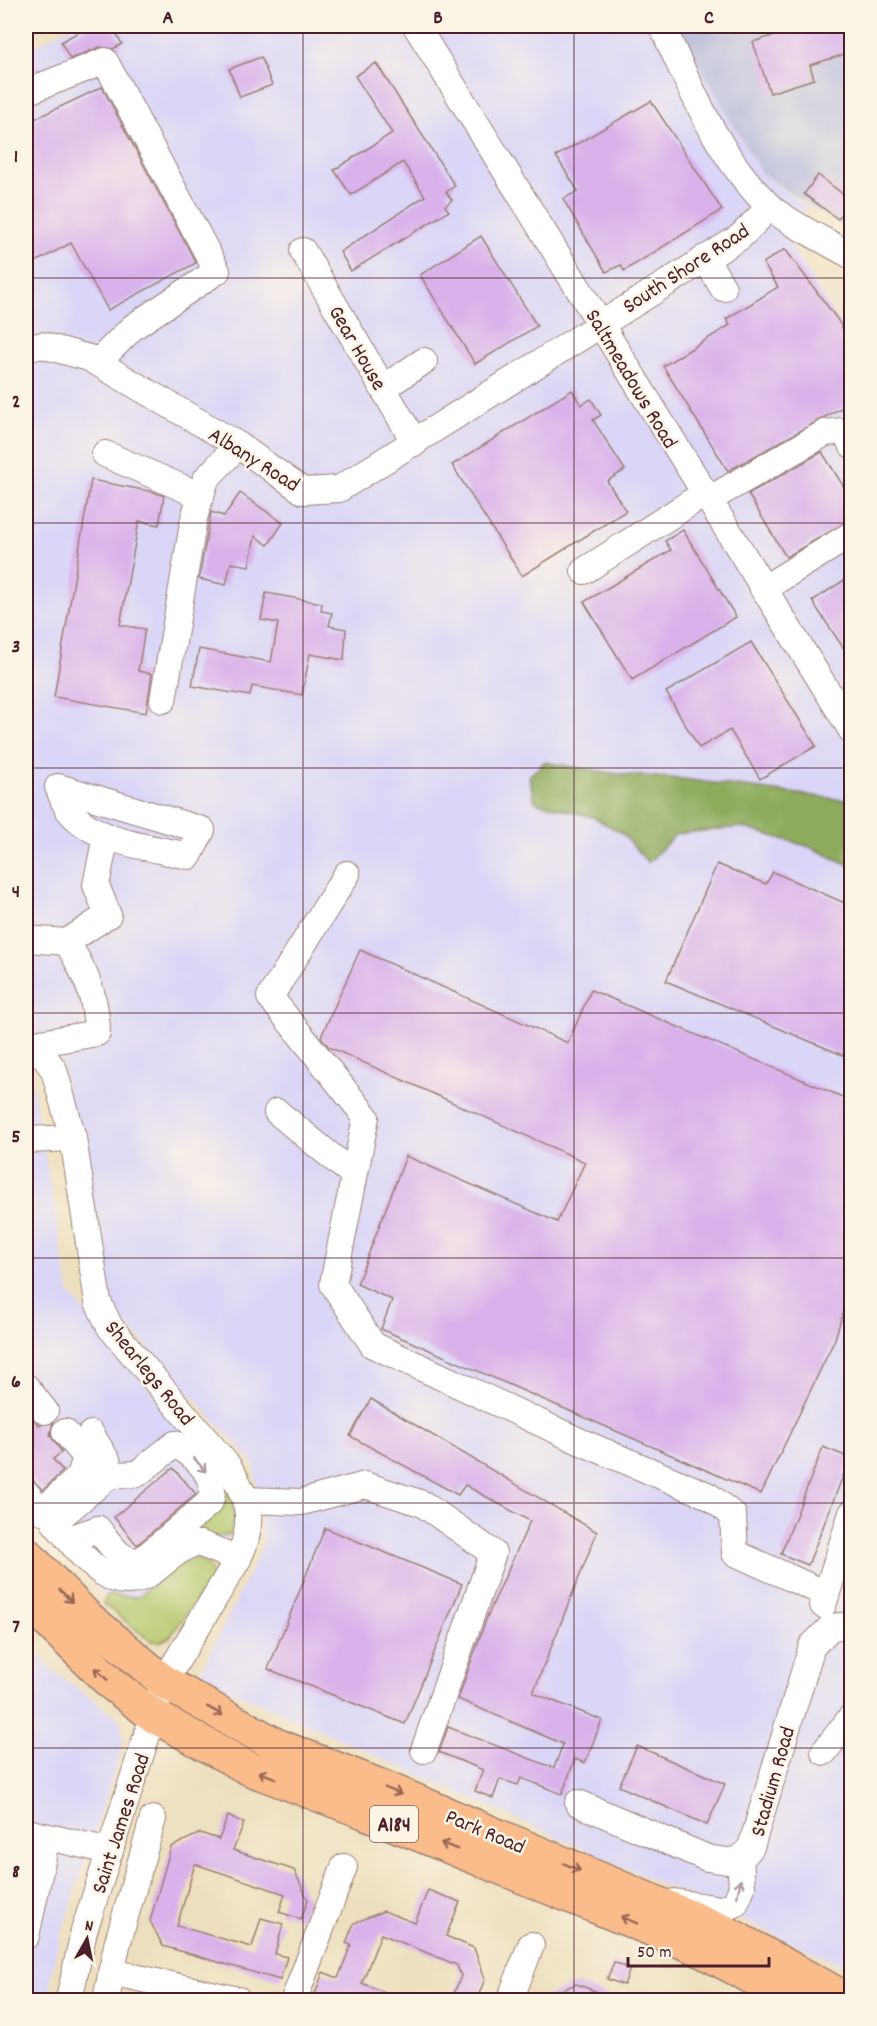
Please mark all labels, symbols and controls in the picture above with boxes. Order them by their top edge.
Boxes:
text: A [163,5,174,33]
text: B [433,5,443,33]
text: C [704,5,714,33]
text: 1 [14,144,18,172]
street label: South Shore Road [617,217,756,323]
street label: Gear House [319,300,393,397]
street label: Saltmeadows Road [576,304,684,456]
text: 2 [12,389,20,417]
street label: Albany Road [202,421,305,501]
text: 3 [12,634,20,662]
text: 4 [12,879,20,907]
text: 5 [11,1124,21,1152]
street label: Shearlegs Road [96,1315,201,1434]
text: 6 [11,1369,21,1397]
one-way arrow [193,1457,207,1472]
one-way arrow [59,1589,73,1604]
text: 7 [12,1614,20,1642]
one-way arrow [94,1667,109,1681]
one-way arrow [206,1706,224,1717]
street label: Stadium Road [744,1723,805,1841]
street label: Saint James Road [85,1750,160,1898]
one-way arrow [258,1769,277,1780]
one-way arrow [383,1786,401,1797]
street label: Park Road [440,1803,529,1864]
road number: A184 [370,1806,418,1842]
one-way arrow [440,1840,458,1851]
text: 8 [12,1859,20,1887]
one-way arrow [563,1862,581,1873]
one-way arrow [734,1879,746,1898]
north arrow [57,1909,117,1969]
one-way arrow [620,1914,639,1925]
text: N [83,1915,95,1939]
scale bar [628,1930,769,1968]
text: 50 m [637,1941,672,1966]

